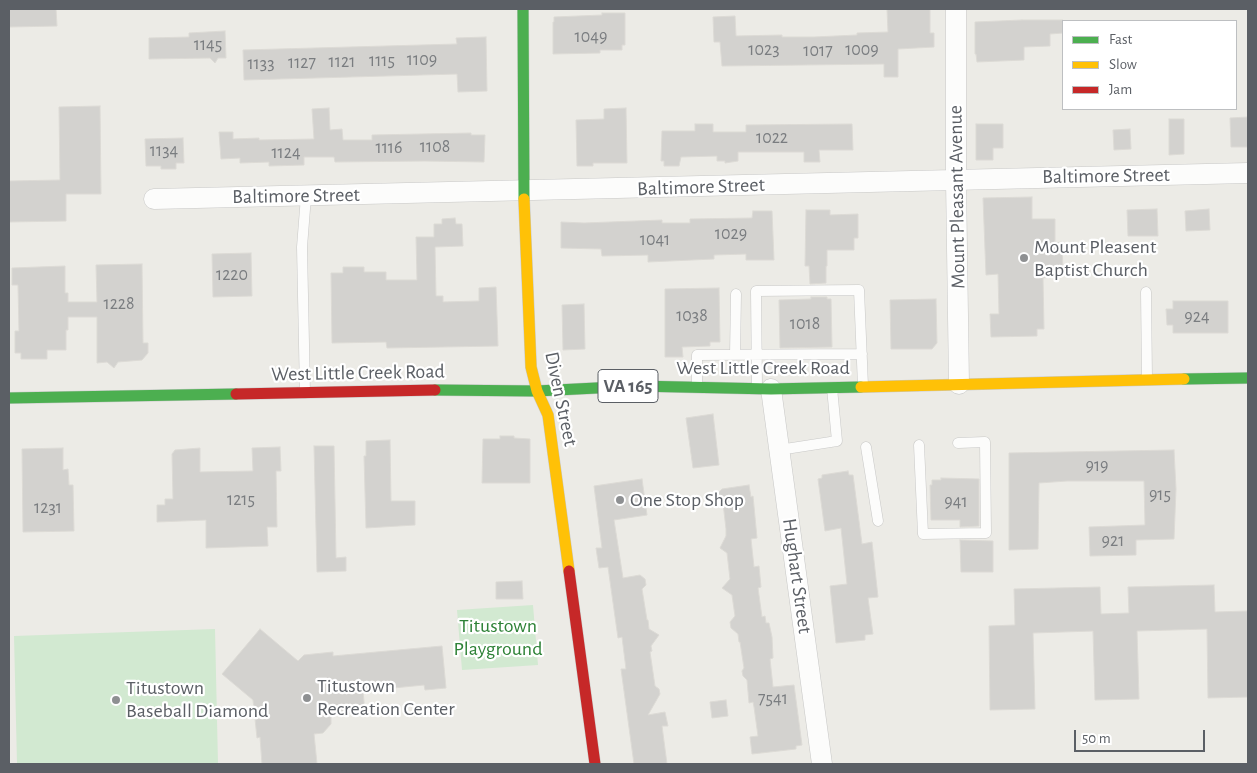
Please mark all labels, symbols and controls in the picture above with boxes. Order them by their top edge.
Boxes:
legend [1062,20,1237,110]
house number: 1049 [575,26,607,48]
text: Fast [1109,32,1132,47]
house number: 1145 [194,34,222,56]
house number: 1023 [748,39,780,61]
house number: 1009 [845,39,879,61]
house number: 1017 [803,40,833,62]
house number: 1109 [407,49,437,71]
house number: 1115 [369,50,395,72]
house number: 1121 [329,51,355,73]
house number: 1127 [288,52,316,74]
house number: 1133 [247,53,275,75]
text: Slow [1109,57,1137,72]
text: Jam [1109,82,1132,97]
street label: Mount Pleasant Avenue [943,105,971,289]
house number: 1022 [756,127,788,149]
house number: 1108 [420,136,450,158]
house number: 1116 [375,137,403,159]
house number: 1134 [150,140,178,162]
house number: 1124 [271,142,301,164]
street label: Baltimore Street [1042,163,1170,189]
street label: Baltimore Street [637,173,765,201]
street label: Baltimore Street [232,183,360,209]
house number: 1029 [715,223,747,245]
house number: 1041 [640,229,670,251]
place label: Mount Pleasent Baptist Church [1034,235,1156,282]
marker: Mount Pleasent Baptist Church [1018,252,1030,264]
house number: 1220 [216,264,248,286]
house number: 1228 [103,293,135,315]
house number: 1038 [676,305,708,327]
house number: 924 [1184,306,1210,328]
house number: 1018 [790,313,820,335]
street label: Diven Street [539,350,583,448]
street label: West Little Creek Road [676,356,850,380]
street label: West Little Creek Road [271,359,445,387]
road number: VA 165 [598,370,658,402]
house number: 919 [1085,455,1109,477]
house number: 915 [1149,484,1171,506]
place label: One Stop Shop [630,488,744,512]
house number: 1215 [227,489,255,511]
house number: 941 [944,491,968,513]
marker: One Stop Shop [614,494,626,506]
house number: 1231 [34,497,62,519]
street label: Hughart Street [777,517,817,635]
house number: 921 [1102,530,1124,552]
park label: Titustown Playground [453,614,543,661]
place label: Titustown Recreation Center [317,674,455,721]
place label: Titustown Baseball Diamond [126,676,268,723]
house number: 7541 [758,688,788,710]
marker: Titustown Recreation Center [301,692,313,704]
marker: Titustown Baseball Diamond [110,694,122,706]
scale bar [1077,720,1208,752]
text: 50 m [1082,731,1111,746]

